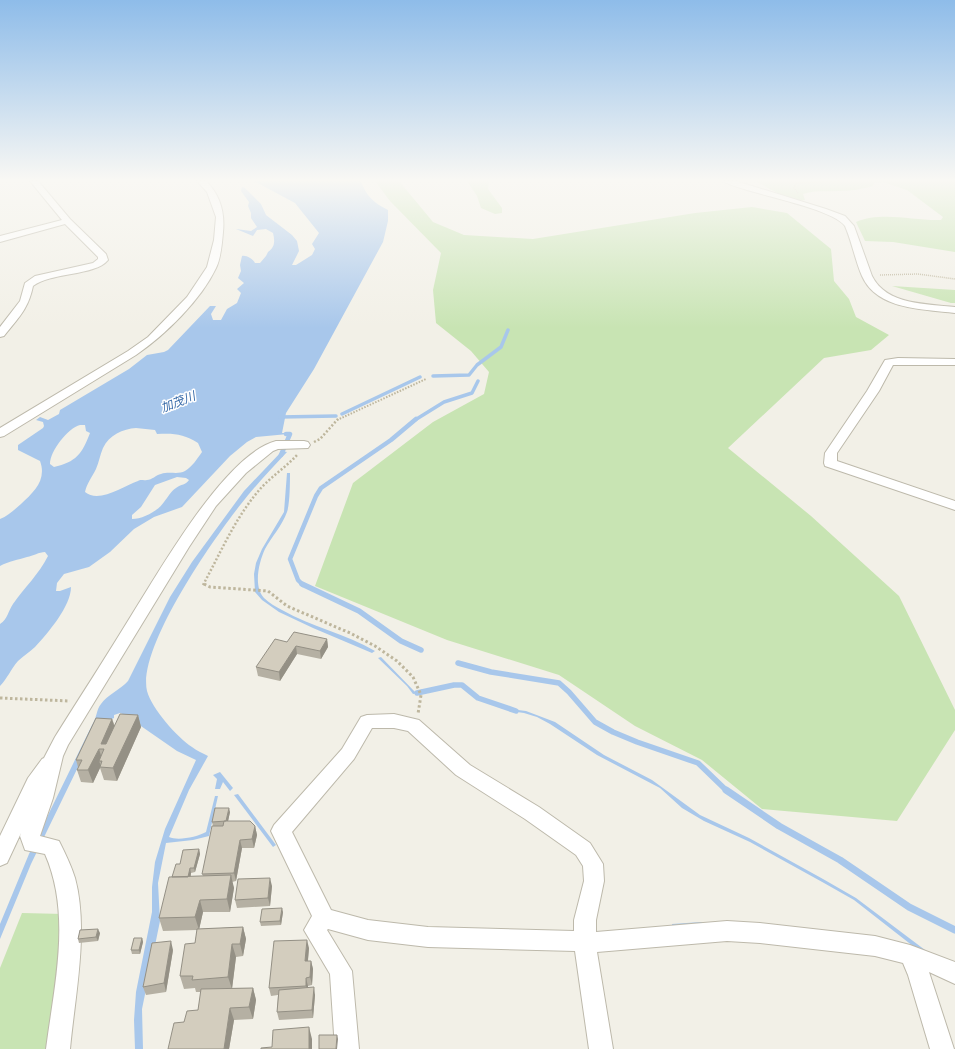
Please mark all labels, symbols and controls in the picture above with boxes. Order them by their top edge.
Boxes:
water label: 加茂川 [158,387,200,417]

